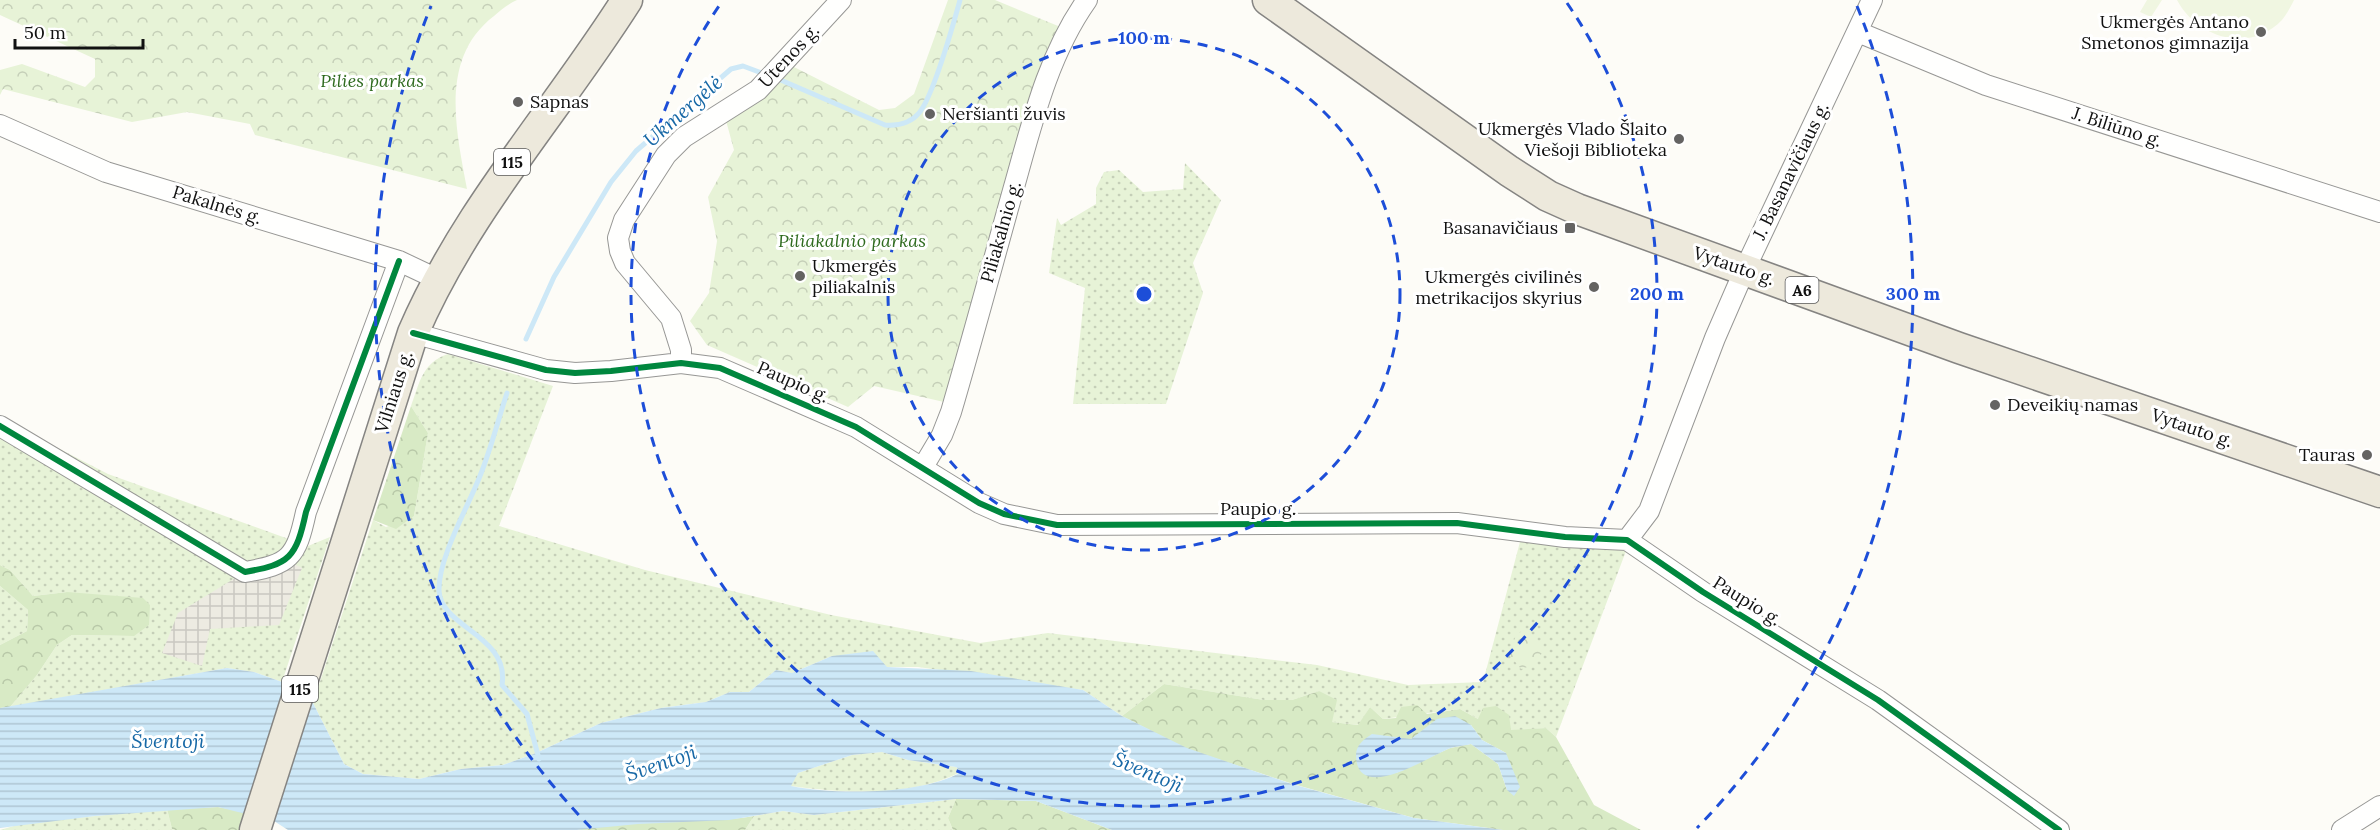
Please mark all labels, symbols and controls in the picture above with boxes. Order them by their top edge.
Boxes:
place label: Ukmergės Antano Smetonos gimnazija [2081,10,2249,54]
scale bar [15,12,142,50]
street label: Utenos g. [753,19,824,92]
text: 50 m [24,21,66,44]
marker: Ukmergės Antano Smetonos gimnazija [2254,25,2268,39]
text: 100 m [1118,26,1170,49]
park label: Pilies parkas [320,69,424,92]
water label: Ukmergėlė [638,70,727,152]
place label: Sapnas [530,90,589,113]
marker: Sapnas [511,95,525,109]
street label: J. Basanavičiaus g. [1747,98,1834,244]
street label: J. Biliūno g. [2068,101,2165,152]
place label: Neršianti žuvis [942,102,1066,125]
marker: Neršianti žuvis [923,107,937,121]
place label: Ukmergės Vlado Šlaito Viešoji Biblioteka [1478,117,1667,161]
marker: Ukmergės Vlado Šlaito Viešoji Biblioteka [1672,132,1686,146]
road number: 115 [494,149,530,175]
street label: Piliakalnio g. [975,178,1026,285]
street label: Pakalnės g. [170,180,265,229]
place label: Basanavičiaus [1443,216,1558,239]
marker: Basanavičiaus [1563,221,1577,235]
park label: Piliakalnio parkas [778,229,926,252]
street label: Vytauto g. [1690,241,1778,290]
place label: Ukmergės piliakalnis [812,254,897,298]
place label: Ukmergės civilinės metrikacijos skyrius [1415,265,1582,309]
marker: Ukmergės piliakalnis [793,269,807,283]
road number: A6 [1786,277,1818,303]
marker: Ukmergės civilinės metrikacijos skyrius [1587,280,1601,294]
text: 200 m [1630,282,1684,305]
text: 300 m [1886,282,1941,305]
centre of rings [1134,284,1154,304]
street label: Vilniaus g. [369,348,418,437]
street label: Paupio g. [754,356,833,408]
place label: Deveikių namas [2007,393,2138,416]
marker: Deveikių namas [1988,398,2002,412]
street label: Vytauto g. [2148,403,2236,452]
place label: Tauras [2299,443,2355,466]
marker: Tauras [2360,448,2374,462]
street label: Paupio g. [1220,497,1296,520]
street label: Paupio g. [1709,571,1786,631]
road number: 115 [282,676,318,702]
water label: Šventoji [131,728,205,753]
water label: Šventoji [622,739,700,786]
water label: Šventoji [1109,746,1187,798]

